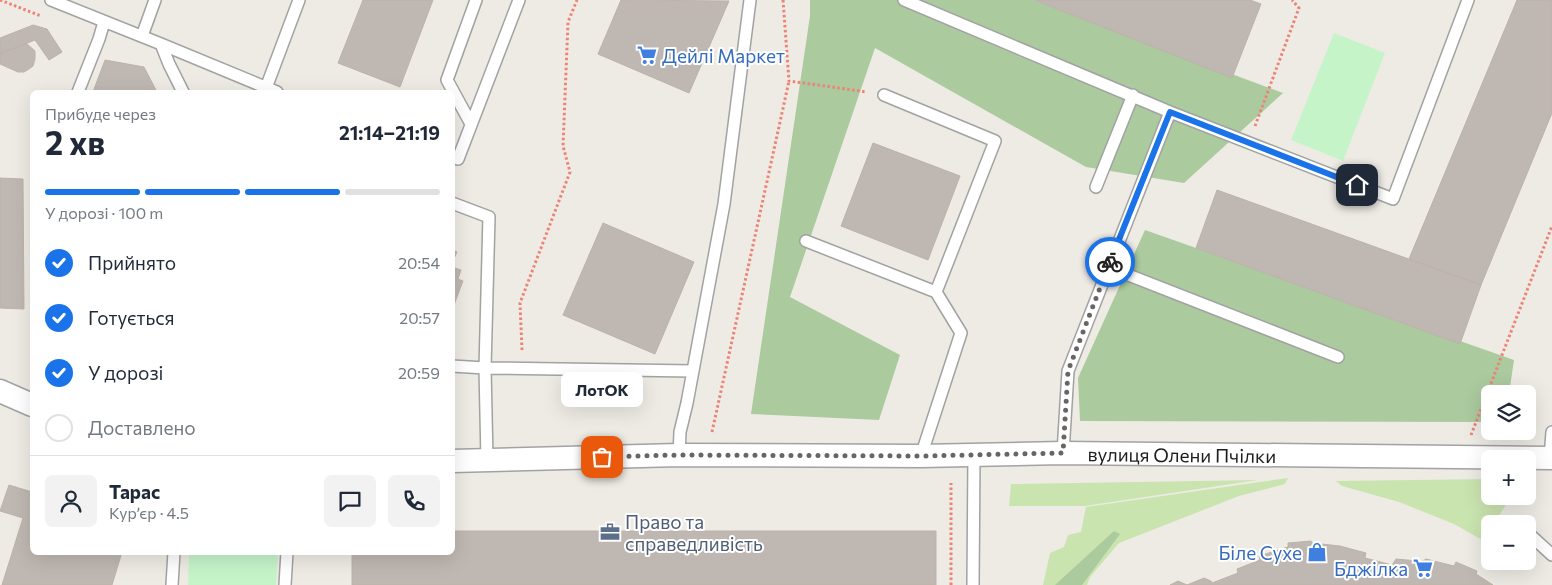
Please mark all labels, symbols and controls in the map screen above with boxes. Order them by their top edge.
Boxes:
supermarket icon: Дейлі Маркет [636,44,658,66]
place label: Дейлі Маркет [662,44,785,67]
text: Прибуде через [45,104,156,123]
text: 21:14–21:19 [339,121,440,144]
text: 2 хв [45,122,105,162]
pin [1336,164,1378,206]
icon: home [1343,171,1371,199]
text: У дорозі · 100 m [45,203,163,222]
courier [1085,237,1135,287]
icon: bike [1096,248,1124,276]
icon: check [45,249,73,277]
text: Прийнято [88,251,176,274]
text: 20:54 [398,253,440,272]
icon: check [45,304,73,332]
text: Готується [88,306,175,329]
text: 20:57 [399,308,440,327]
icon: check [45,359,73,387]
text: У дорозі [88,361,163,384]
text: 20:59 [398,363,440,382]
callout: ЛотОК [561,372,643,407]
text: ЛотОК [575,380,629,399]
map controls [1481,385,1536,570]
button: layers [1481,385,1536,440]
text: Доставлено [88,416,196,439]
pin [581,436,623,478]
street label: вулиця Олени Пчілки [1087,442,1276,467]
icon: bag [588,443,616,471]
button: + [1481,450,1536,505]
button: person [45,475,97,527]
button: chat [324,475,376,527]
button: phone [388,475,440,527]
text: Тарас [109,480,160,503]
text: Кур’єр · 4.5 [109,503,189,522]
place label: Право та справедливість [625,510,763,555]
button: − [1481,515,1536,570]
office icon: Право та справедливість [599,521,621,543]
place label: Біле Сухе [1218,541,1302,564]
shop icon: Біле Сухе [1306,541,1328,563]
place label: Бджілка [1334,557,1408,580]
supermarket icon: Бджілка [1412,557,1434,579]

